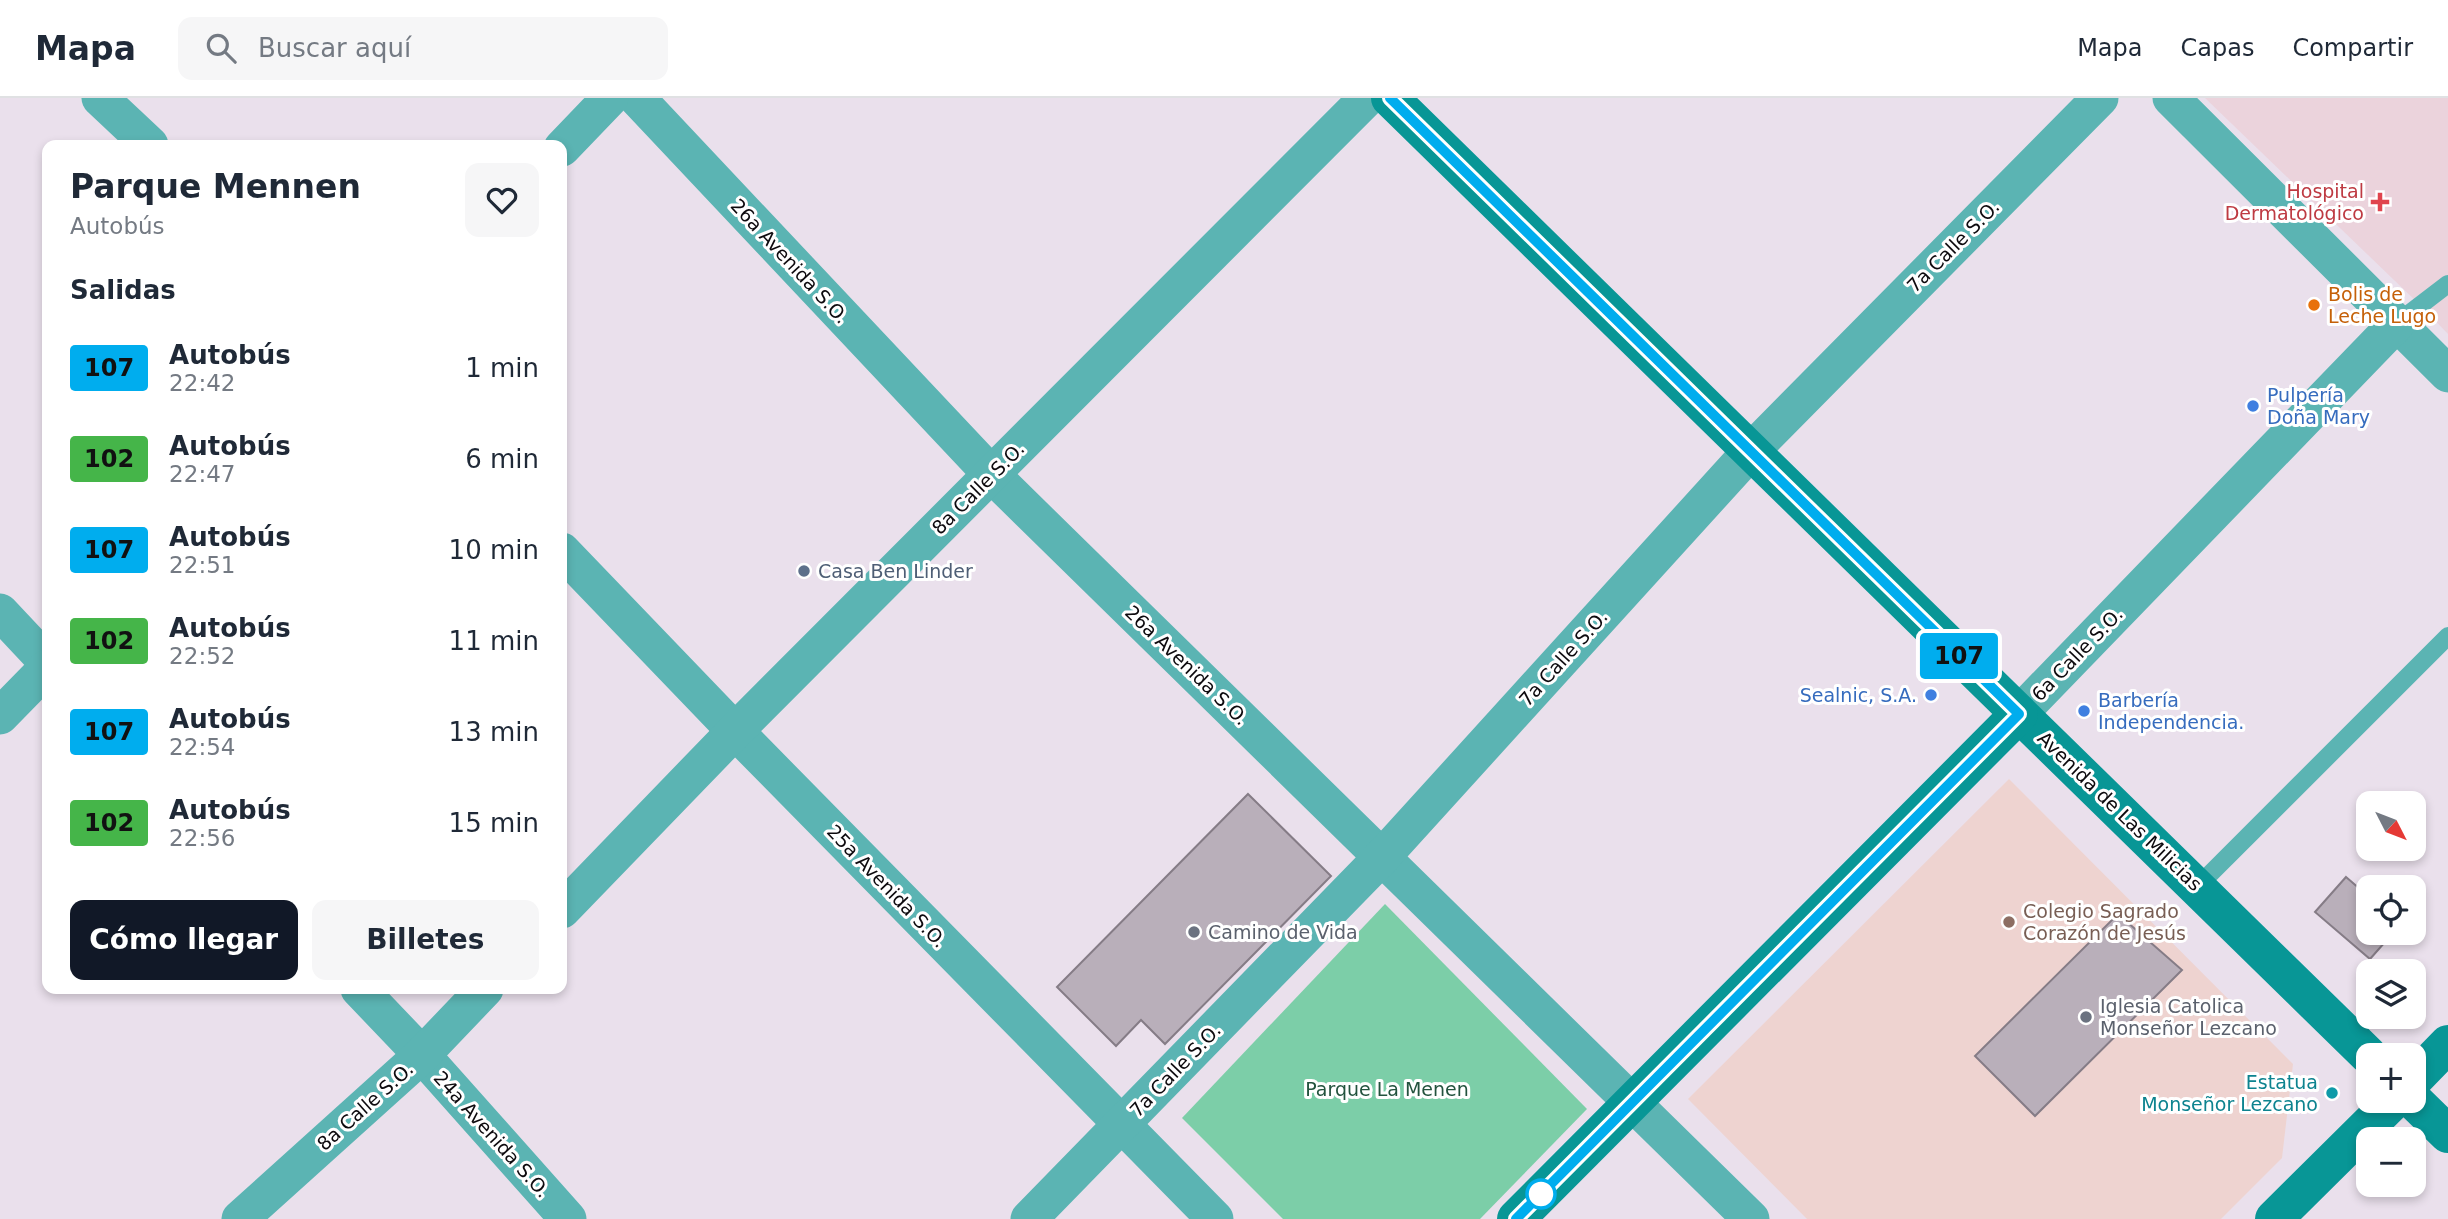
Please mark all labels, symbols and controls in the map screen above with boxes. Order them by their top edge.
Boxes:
search box [178,17,668,80]
text: Mapa [35,29,136,68]
icon: search [202,29,240,67]
text: Buscar aquí [258,33,411,63]
text: Mapa [2077,34,2143,62]
text: Capas [2181,34,2254,62]
text: Compartir [2292,34,2413,62]
button: heart [465,163,539,237]
text: Parque Mennen [70,167,361,206]
place label: Hospital Dermatológico [2225,180,2364,224]
marker: Hospital Dermatológico [2370,192,2390,212]
street label: 26a Avenida S.O. [727,194,853,328]
street label: 7a Calle S.O. [1902,195,2004,297]
text: Autobús [70,213,165,239]
text: Salidas [70,275,176,305]
place label: Bolis de Leche Lugo [2328,283,2436,327]
marker: Bolis de Leche Lugo [2306,297,2322,313]
text: Autobús [169,340,291,370]
text: 1 min [465,353,539,383]
text: 107 [84,354,134,382]
text: 22:42 [169,370,235,396]
place label: Pulpería Doña Mary [2267,384,2370,428]
marker: Pulpería Doña Mary [2245,398,2261,414]
text: Autobús [169,431,291,461]
street label: 8a Calle S.O. [927,437,1029,539]
text: 6 min [465,444,539,474]
text: 102 [84,445,134,473]
text: 22:47 [169,461,235,487]
text: Autobús [169,522,291,552]
text: 10 min [449,535,539,565]
text: 107 [84,536,134,564]
text: 22:51 [169,552,235,578]
place label: Casa Ben Linder [818,560,973,582]
marker: Casa Ben Linder [796,563,812,579]
street label: 26a Avenida S.O. [1121,601,1253,729]
street label: 6a Calle S.O. [2027,603,2127,705]
street label: 7a Calle S.O. [1514,606,1612,710]
text: Autobús [169,613,291,643]
text: 11 min [449,626,539,656]
text: 102 [84,627,134,655]
line badge: 107 [1919,633,1999,679]
text: 107 [1934,642,1984,670]
text: 22:52 [169,643,235,669]
place label: Sealnic, S.A. [1800,684,1917,706]
marker: Sealnic, S.A. [1923,687,1939,703]
place label: Barbería Independencia. [2098,689,2244,733]
marker: Barbería Independencia. [2076,703,2092,719]
text: Autobús [169,704,291,734]
text: 13 min [449,717,539,747]
text: 107 [84,718,134,746]
street label: Avenida de Las Milicias [2033,727,2207,895]
text: 22:54 [169,734,235,760]
north arrow [2356,791,2426,861]
map controls [2356,791,2426,1197]
text: Autobús [169,795,291,825]
text: 15 min [449,808,539,838]
text: 102 [84,809,134,837]
street label: 25a Avenida S.O. [823,820,951,952]
text: 22:56 [169,825,235,851]
button: locate [2356,875,2426,945]
button: Cómo llegar [70,900,298,980]
button: Billetes [312,900,539,980]
place label: Colegio Sagrado Corazón de Jesús [2023,900,2186,944]
marker: Colegio Sagrado Corazón de Jesús [2001,914,2017,930]
place label: Camino de Vida [1208,921,1358,943]
marker: Camino de Vida [1186,924,1202,940]
button: layers [2356,959,2426,1029]
place label: Iglesia Catolica Monseñor Lezcano [2100,995,2277,1039]
marker: Iglesia Catolica Monseñor Lezcano [2078,1009,2094,1025]
street label: 7a Calle S.O. [1125,1019,1225,1121]
button: + [2356,1043,2426,1113]
street label: 8a Calle S.O. [313,1057,417,1155]
street label: 24a Avenida S.O. [430,1066,554,1202]
place label: Estatua Monseñor Lezcano [2141,1071,2318,1115]
park label: Parque La Menen [1305,1078,1469,1100]
marker: Estatua Monseñor Lezcano [2324,1085,2340,1101]
button: − [2356,1127,2426,1197]
unlabelled marker [1526,1179,1556,1209]

